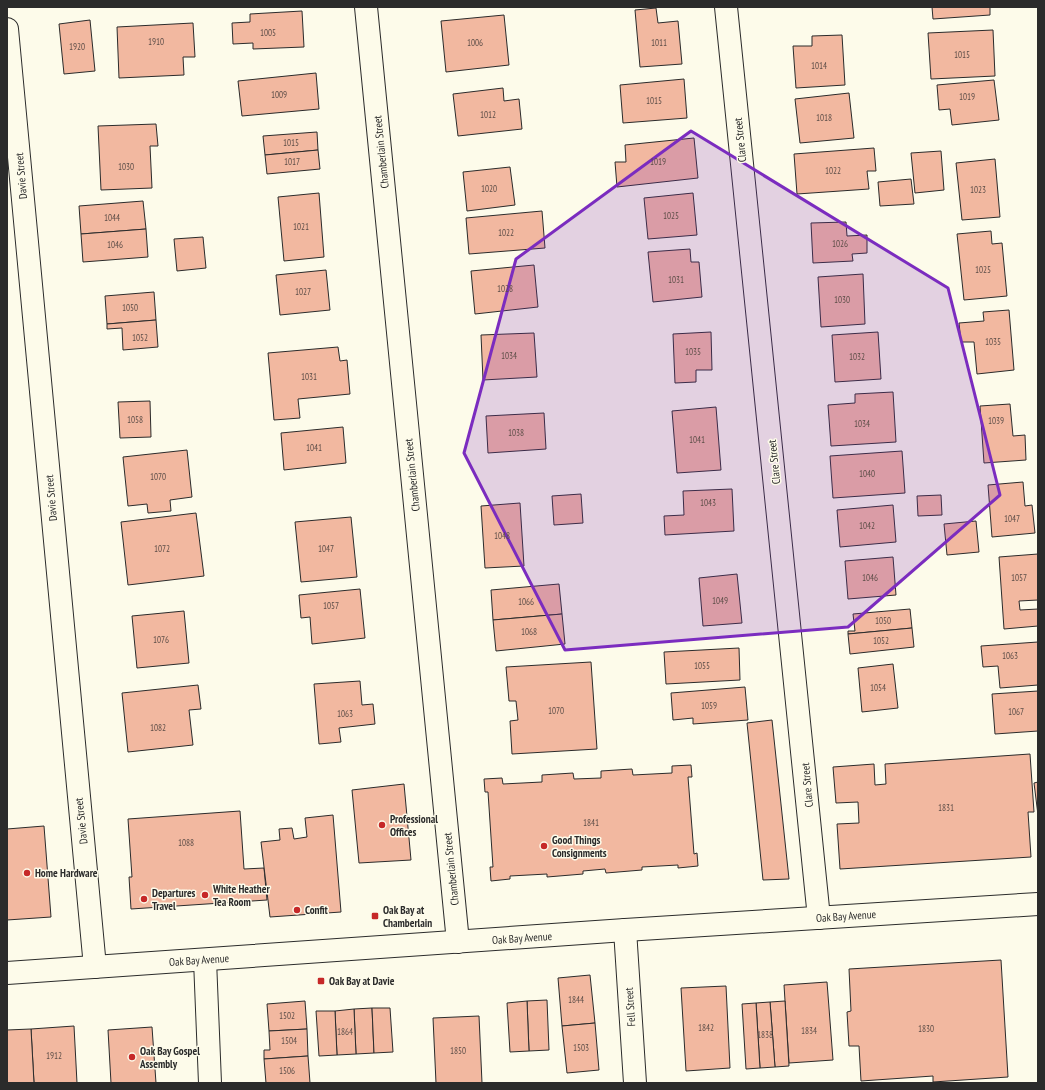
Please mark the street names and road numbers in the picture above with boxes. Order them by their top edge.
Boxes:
street label: Chamberlain Street [370,115,392,189]
street label: Clare Street [731,117,749,163]
street label: Davie Street [12,152,30,200]
street label: Chamberlain Street [401,438,423,512]
street label: Clare Street [765,439,783,485]
street label: Davie Street [42,474,60,522]
street label: Clare Street [798,762,816,808]
street label: Davie Street [72,797,90,845]
street label: Chamberlain Street [440,832,462,906]
street label: Oak Bay Avenue [816,907,877,925]
street label: Oak Bay Avenue [492,929,553,947]
street label: Oak Bay Avenue [169,951,230,969]
street label: Fell Street [622,987,638,1027]

